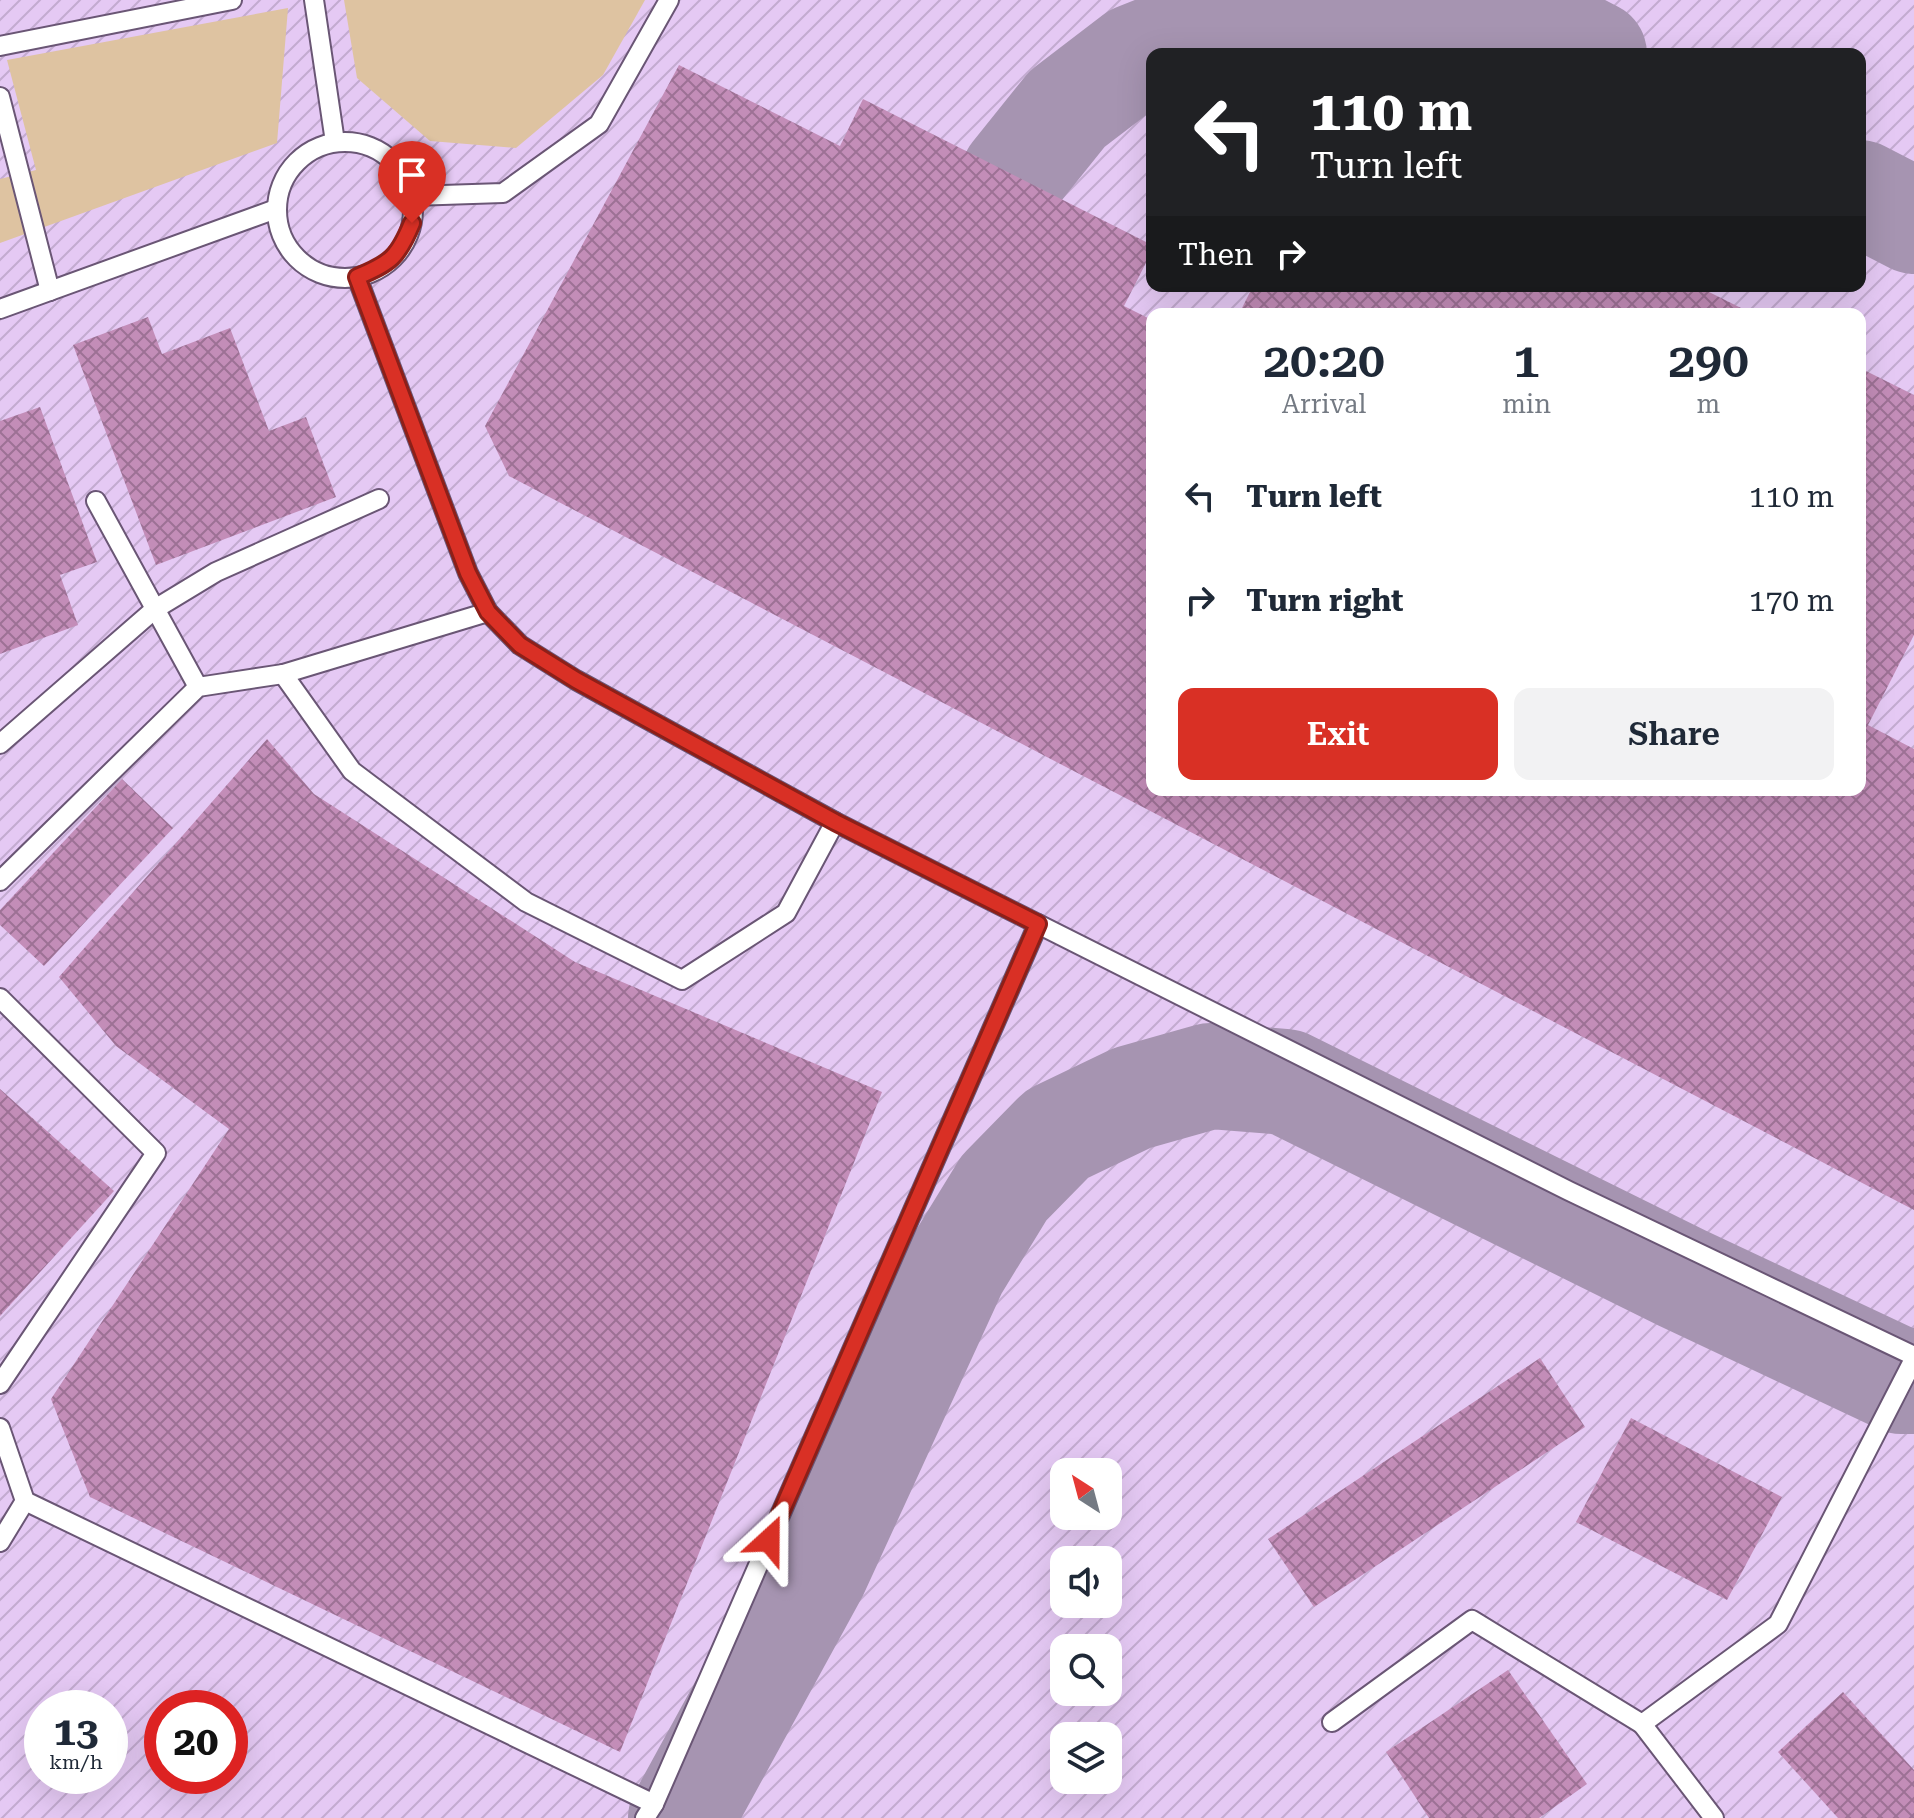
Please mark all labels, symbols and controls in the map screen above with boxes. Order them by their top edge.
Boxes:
text: 110 m [1310,78,1472,144]
icon: left [1178,80,1282,184]
pin [378,141,446,223]
text: Turn left [1310,145,1462,187]
icon: arrive [390,153,434,197]
icon: right [1269,232,1313,276]
text: Then [1178,237,1253,272]
text: 20:20 [1263,333,1385,389]
text: 1 [1513,333,1540,389]
text: 290 [1668,333,1749,389]
text: Arrival [1282,389,1366,419]
text: min [1502,389,1551,419]
text: m [1697,389,1720,419]
icon: left [1178,474,1222,518]
text: Turn left [1246,479,1382,514]
text: 110 m [1749,479,1834,514]
icon: right [1178,578,1222,622]
text: Turn right [1246,583,1403,618]
text: 170 m [1749,583,1834,618]
button: Exit [1178,688,1498,780]
button: Share [1514,688,1834,780]
north arrow [1050,1458,1122,1530]
map controls [1050,1458,1122,1794]
position arrow [727,1498,811,1582]
button: sound [1050,1546,1122,1618]
button: search [1050,1634,1122,1706]
speed limit sign: 20 [144,1690,248,1794]
text: 13 [54,1708,98,1755]
button: layers [1050,1722,1122,1794]
text: km/h [49,1750,103,1774]

